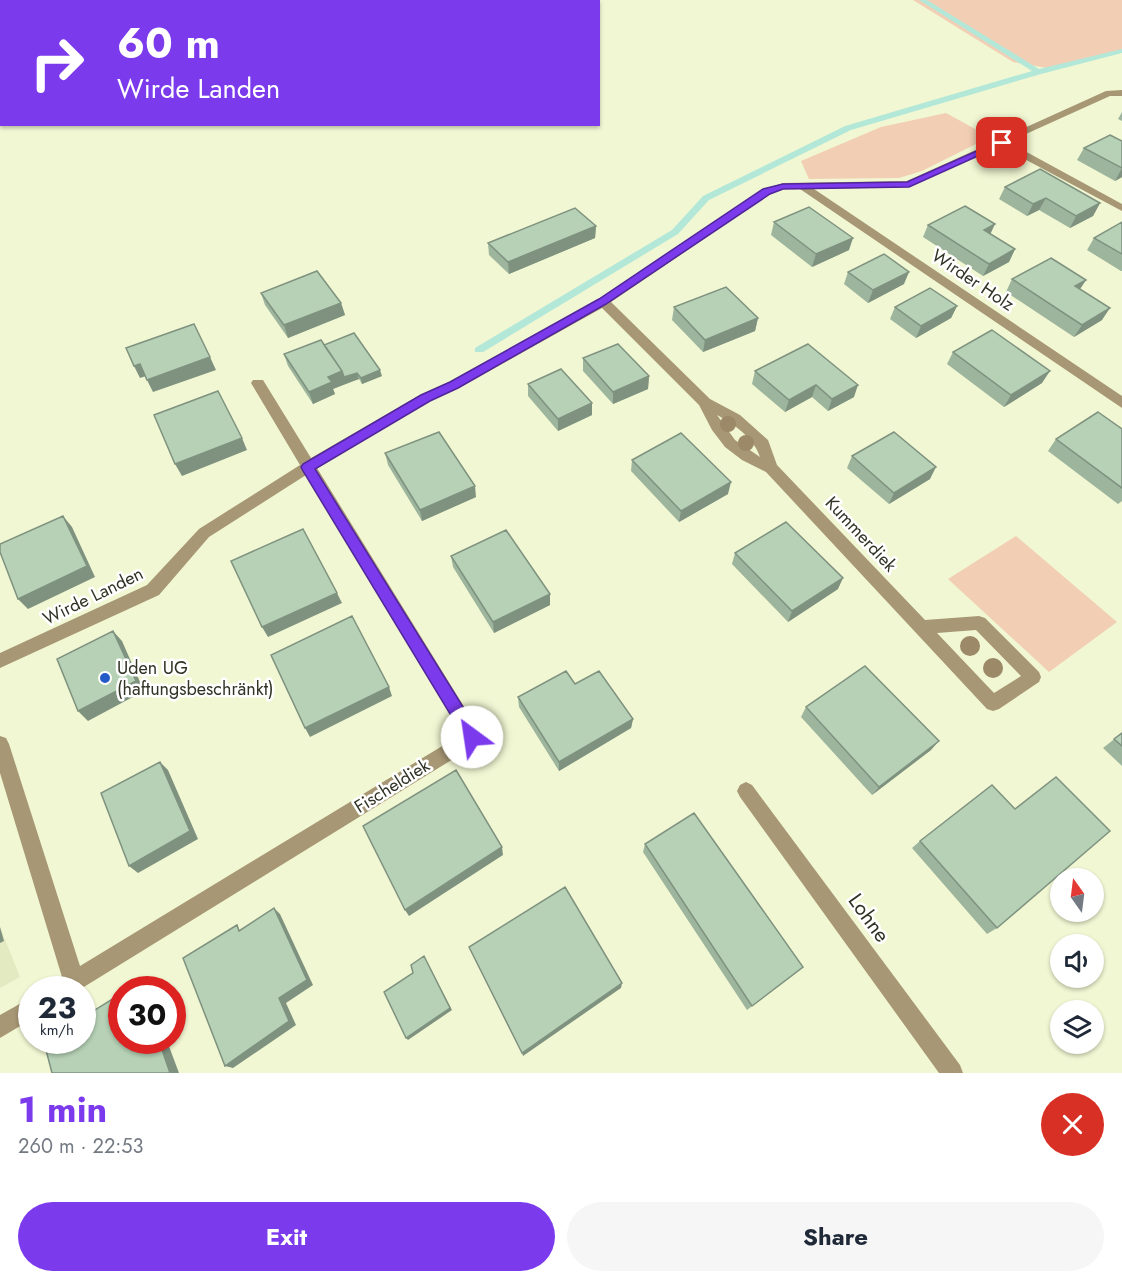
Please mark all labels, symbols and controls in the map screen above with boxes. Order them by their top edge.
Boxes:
text: 60 m [117,13,220,74]
icon: right [18,24,96,102]
text: Wirde Landen [117,69,280,108]
pin [976,117,1027,168]
icon: arrive [985,126,1018,159]
street label: Wirder Holz [926,243,1020,318]
street label: Kummerdiek [819,490,903,578]
street label: Wirde Landen [38,560,148,632]
place label: Uden UG (haftungsbeschränkt) [117,655,274,702]
marker: Uden UG (haftungsbeschränkt) [98,671,112,685]
position arrow [440,705,504,769]
street label: Fischeldiek [349,753,435,819]
north arrow [1050,868,1104,922]
map controls [1050,868,1104,1054]
street label: Lohne [841,887,897,949]
button: sound [1050,934,1104,988]
speed limit sign: 30 [108,976,186,1054]
text: 23 [38,986,76,1029]
button: layers [1050,1000,1104,1054]
text: km/h [40,1019,74,1041]
text: 1 min [18,1083,107,1135]
button: close [1041,1093,1104,1156]
text: 260 m · 22:53 [18,1132,143,1161]
button: Exit [18,1202,555,1271]
button: Share [567,1202,1104,1271]

